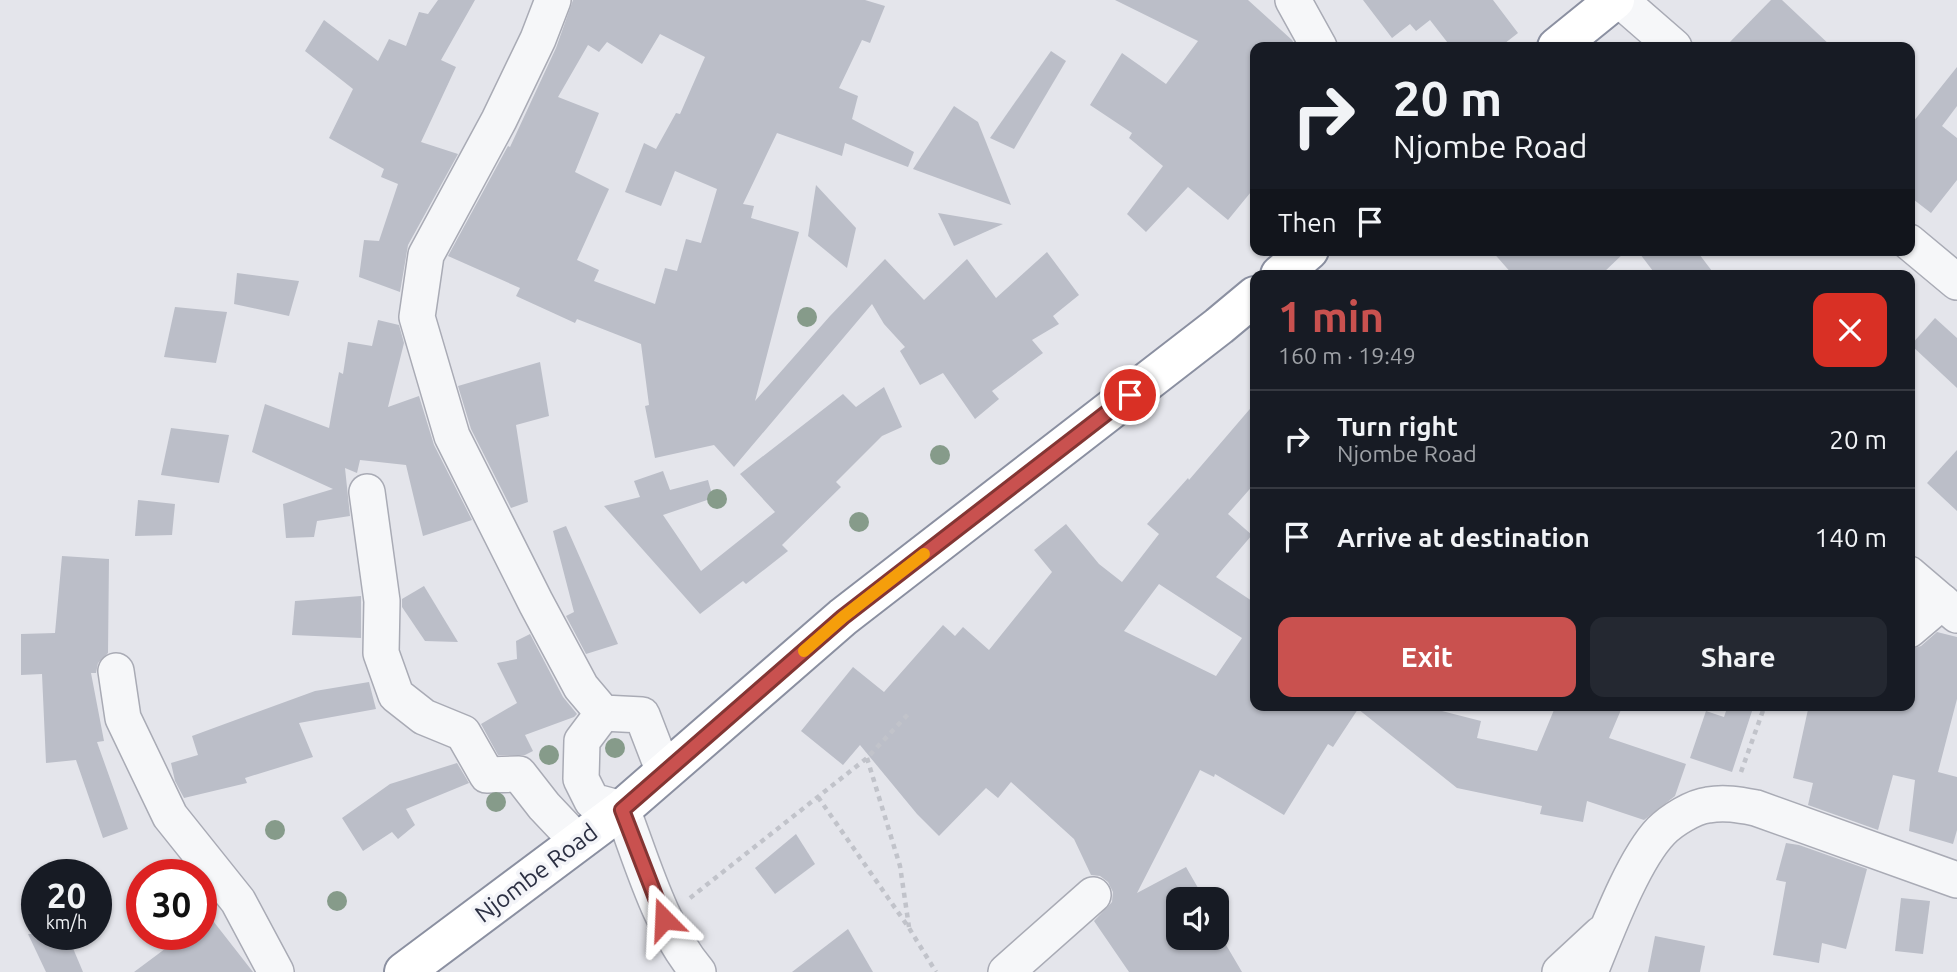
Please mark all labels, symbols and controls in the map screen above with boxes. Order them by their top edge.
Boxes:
icon: right [1278,70,1369,161]
text: 20 m [1393,70,1502,125]
text: Njombe Road [1393,128,1587,164]
icon: arrive [1351,203,1389,241]
text: Then [1278,208,1337,237]
text: 1 min [1278,293,1384,340]
button: close [1813,293,1887,367]
text: 160 m · 19:49 [1278,343,1416,368]
pin [1100,365,1160,425]
icon: arrive [1111,376,1149,414]
text: Turn right [1337,412,1458,441]
icon: right [1278,420,1316,458]
text: 20 m [1829,425,1887,454]
text: Njombe Road [1337,441,1477,466]
icon: arrive [1278,518,1316,556]
text: Arrive at destination [1337,523,1590,552]
text: 140 m [1815,523,1887,552]
button: Exit [1278,617,1576,697]
button: Share [1590,617,1887,697]
street label: Njombe Road [470,818,602,928]
speed limit sign: 30 [126,859,217,950]
text: 20 [47,875,86,915]
position arrow [627,882,701,956]
map controls [1166,887,1229,950]
button: sound [1166,887,1229,950]
text: km/h [46,912,87,932]

